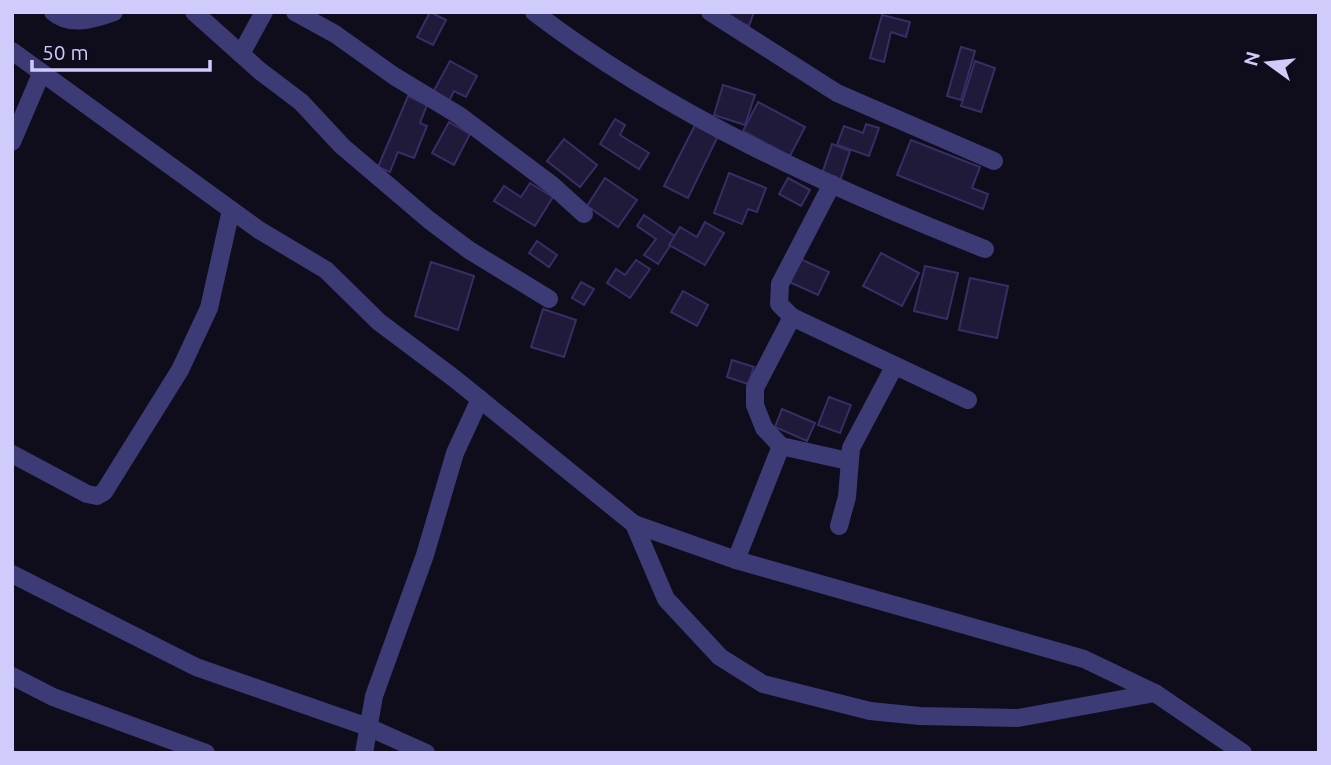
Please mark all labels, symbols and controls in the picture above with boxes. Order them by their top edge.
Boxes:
scale bar [32,28,210,72]
north arrow [1233,28,1303,98]
text: 50 m [42,40,89,64]
text: N [1239,49,1264,68]

